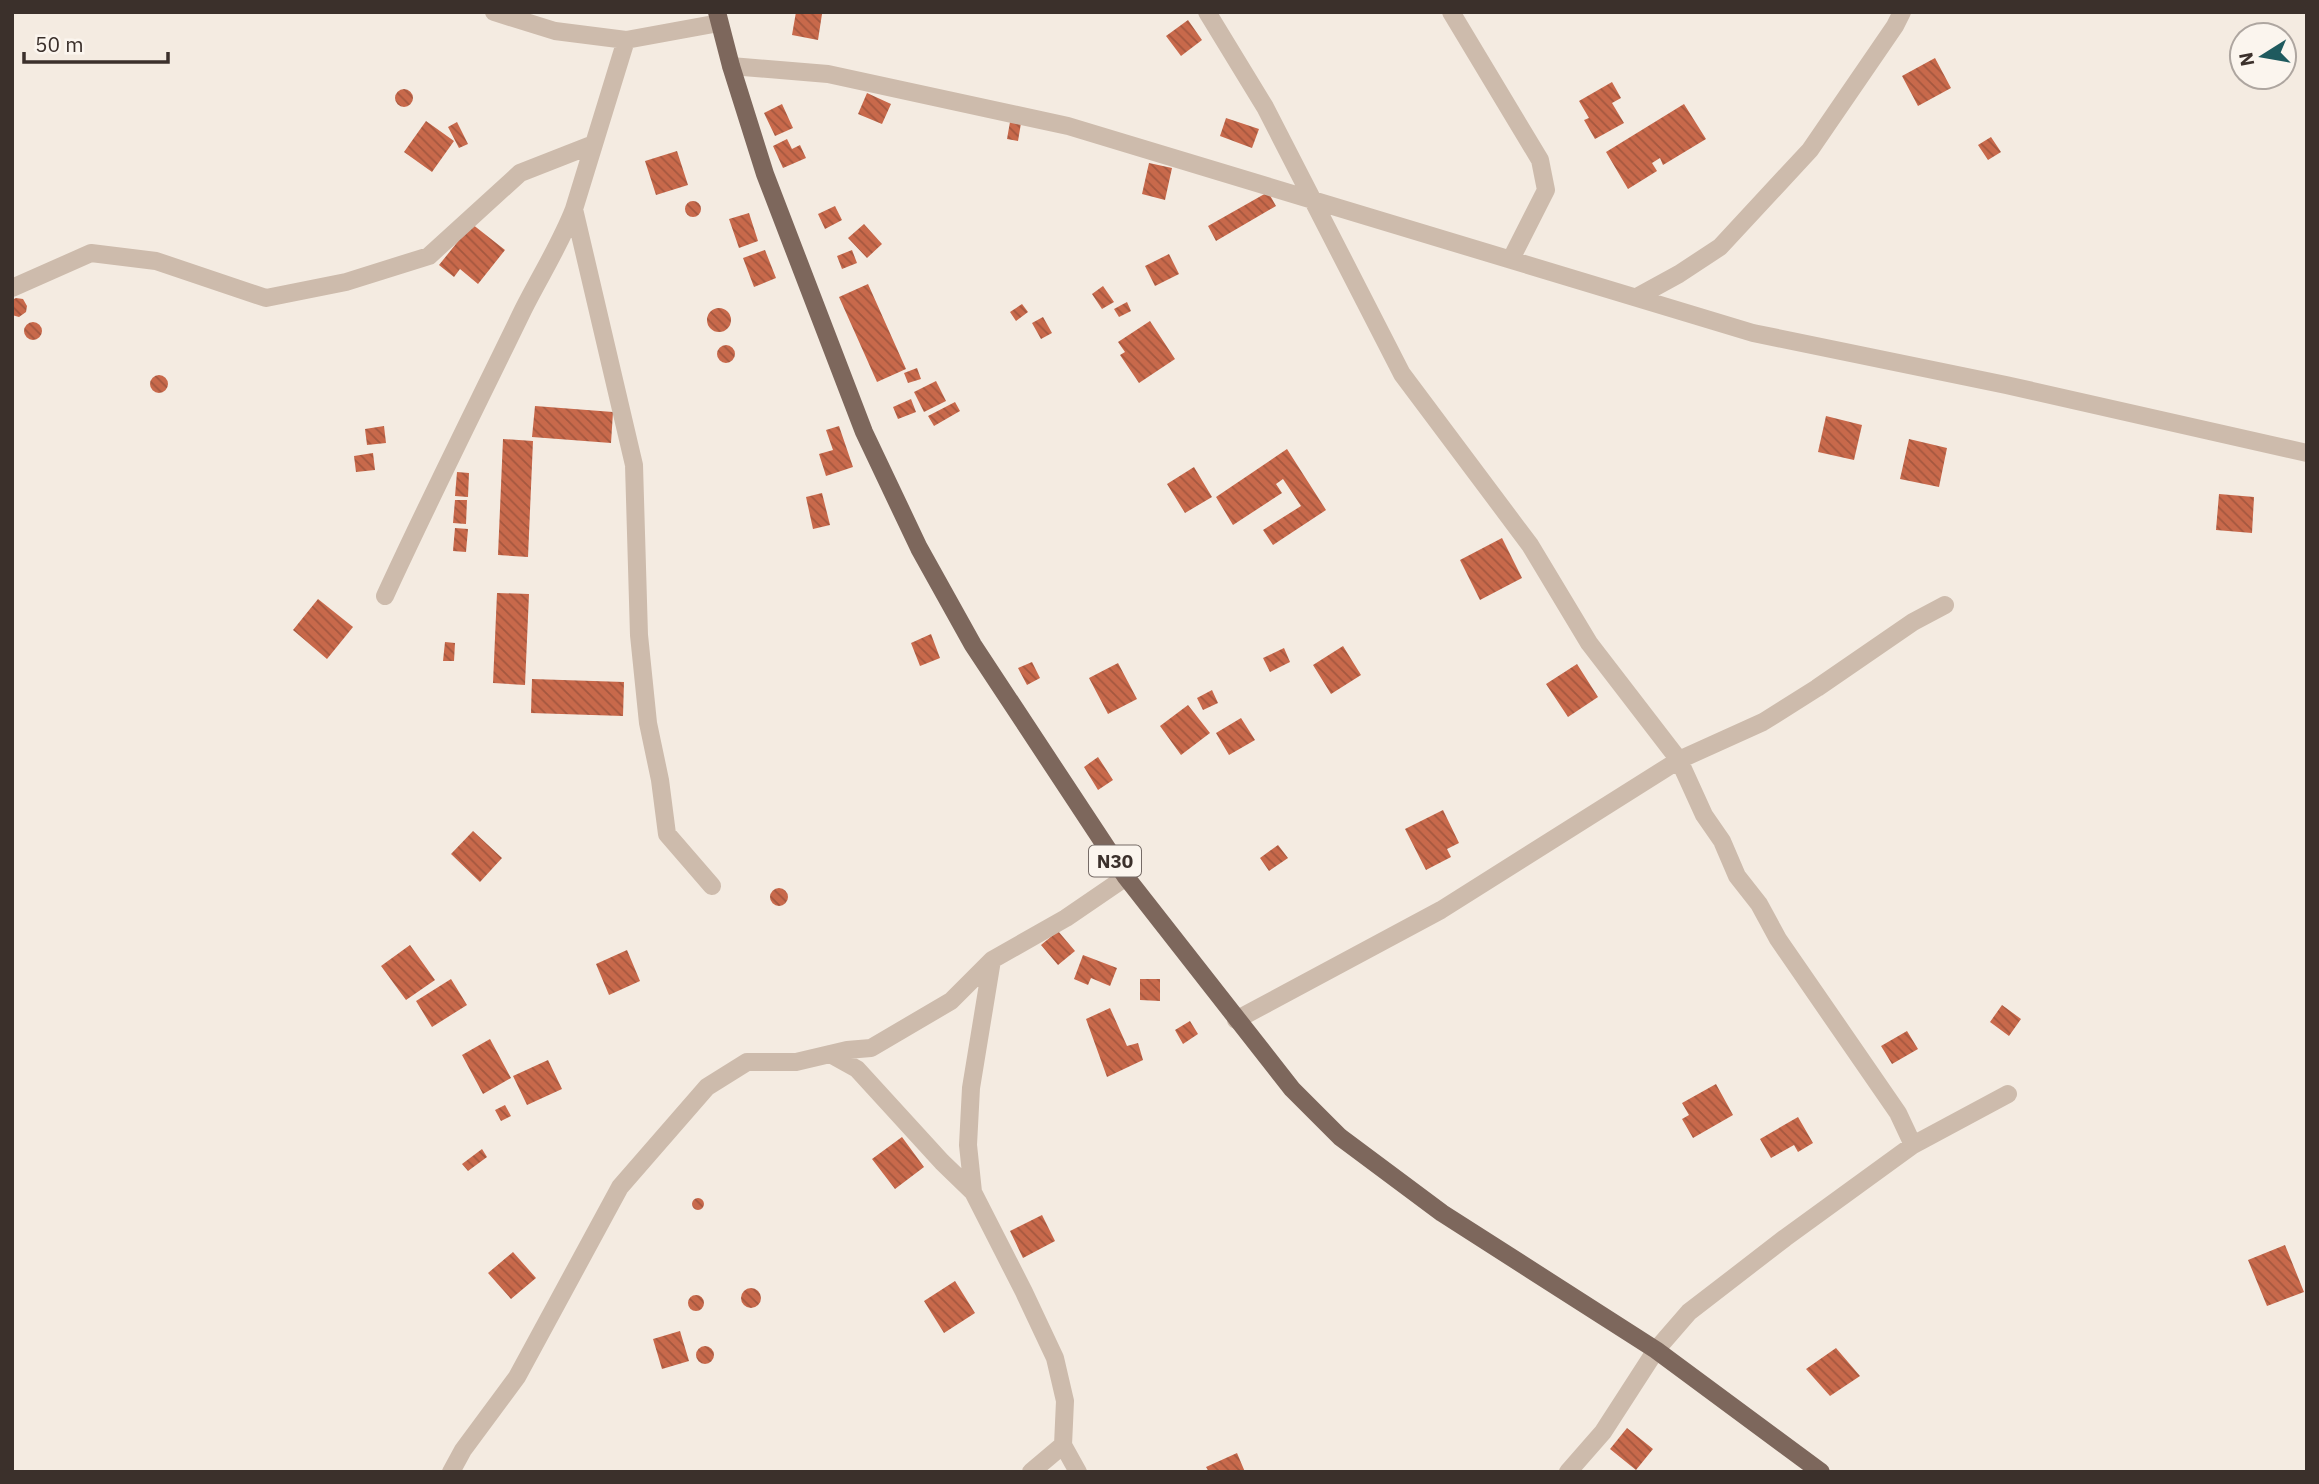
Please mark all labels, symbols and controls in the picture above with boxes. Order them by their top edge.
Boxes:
scale bar [24,21,168,65]
north arrow [2228,21,2298,91]
text: 50 m [35,30,84,58]
text: N [2233,50,2259,68]
road number: N30 [1089,846,1141,876]

